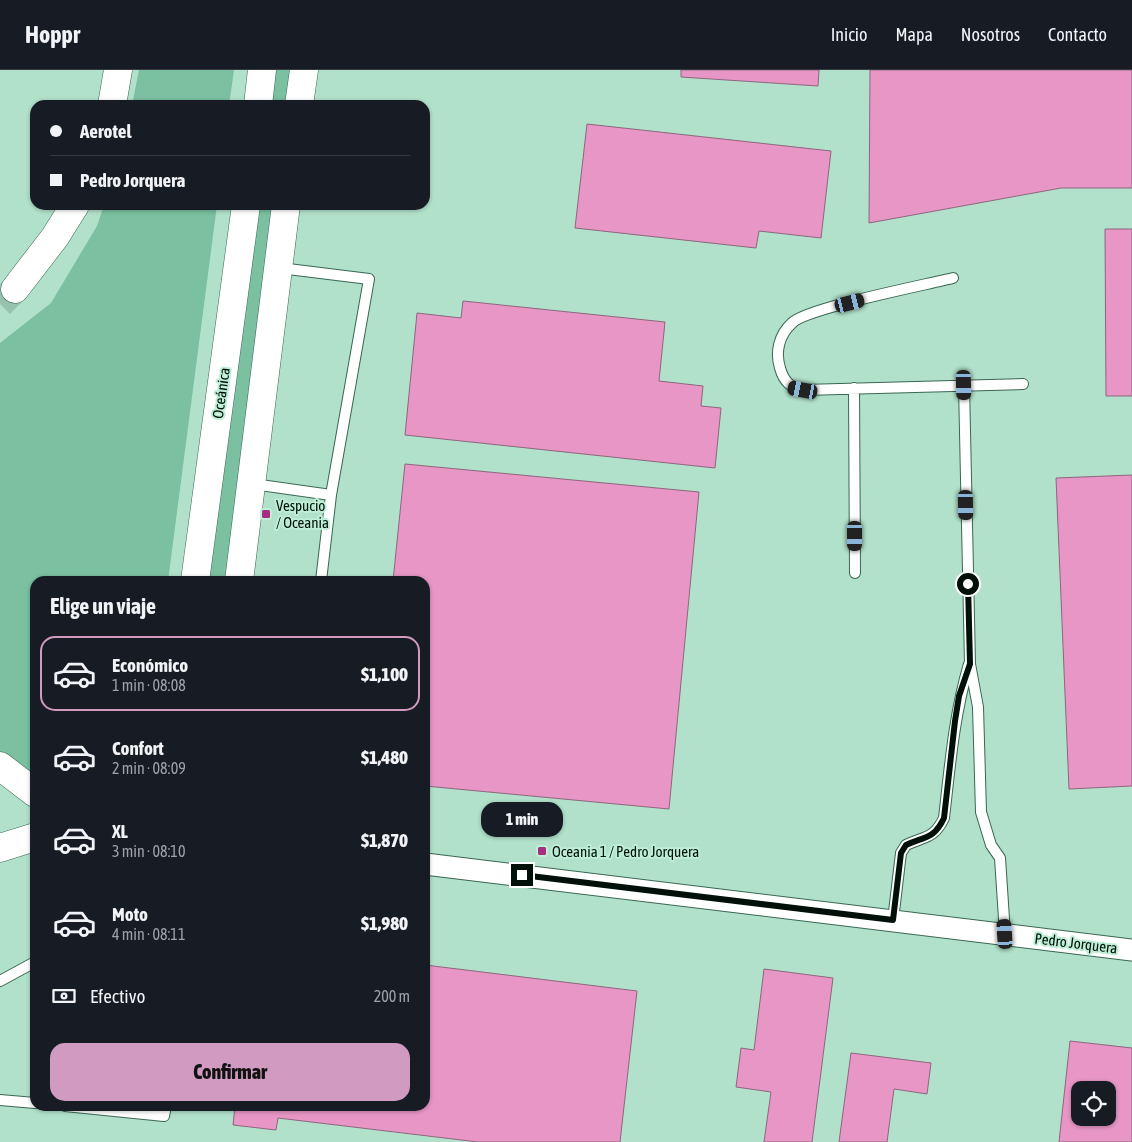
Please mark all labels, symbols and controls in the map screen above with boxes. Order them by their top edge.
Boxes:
text: Hoppr [25,21,80,48]
text: Inicio [831,24,867,45]
text: Mapa [895,24,933,45]
text: Nosotros [961,24,1020,45]
text: Contacto [1048,24,1107,45]
text: Aerotel [80,120,131,142]
text: Pedro Jorquera [80,169,185,191]
car [833,292,866,314]
street label: Oceánica [209,366,233,420]
car [956,370,971,400]
car [786,380,819,400]
car [958,490,973,520]
place label: Vespucio / Oceania [276,497,329,531]
marker: Vespucio / Oceania [260,508,272,520]
car [847,521,862,551]
route start [957,573,979,595]
text: Elige un viaje [50,593,156,619]
icon: car [52,651,97,696]
text: Económico [112,654,188,676]
text: $1,100 [361,663,408,685]
text: 1 min · 08:08 [112,676,186,694]
icon: car [52,734,97,779]
text: Confort [112,737,164,759]
text: $1,480 [361,746,408,768]
text: 2 min · 08:09 [112,759,186,777]
callout: 1 min [481,802,563,838]
text: 1 min [506,810,538,828]
icon: car [52,817,97,862]
text: XL [112,820,128,842]
text: $1,870 [361,829,408,851]
text: 3 min · 08:10 [112,842,185,860]
place label: Oceania 1 / Pedro Jorquera [552,843,699,860]
marker: Oceania 1 / Pedro Jorquera [536,845,548,857]
route end [511,864,533,886]
icon: car [52,900,97,945]
text: Moto [112,903,148,925]
text: $1,980 [361,912,408,934]
car [996,919,1013,949]
text: 4 min · 08:11 [112,925,185,943]
street label: Pedro Jorquera [1034,929,1118,957]
icon: cash [50,982,78,1010]
text: Efectivo [90,985,145,1007]
text: 200 m [374,987,410,1005]
button: Confirmar [50,1043,410,1101]
map controls [1071,1081,1116,1126]
button: locate [1071,1081,1116,1126]

